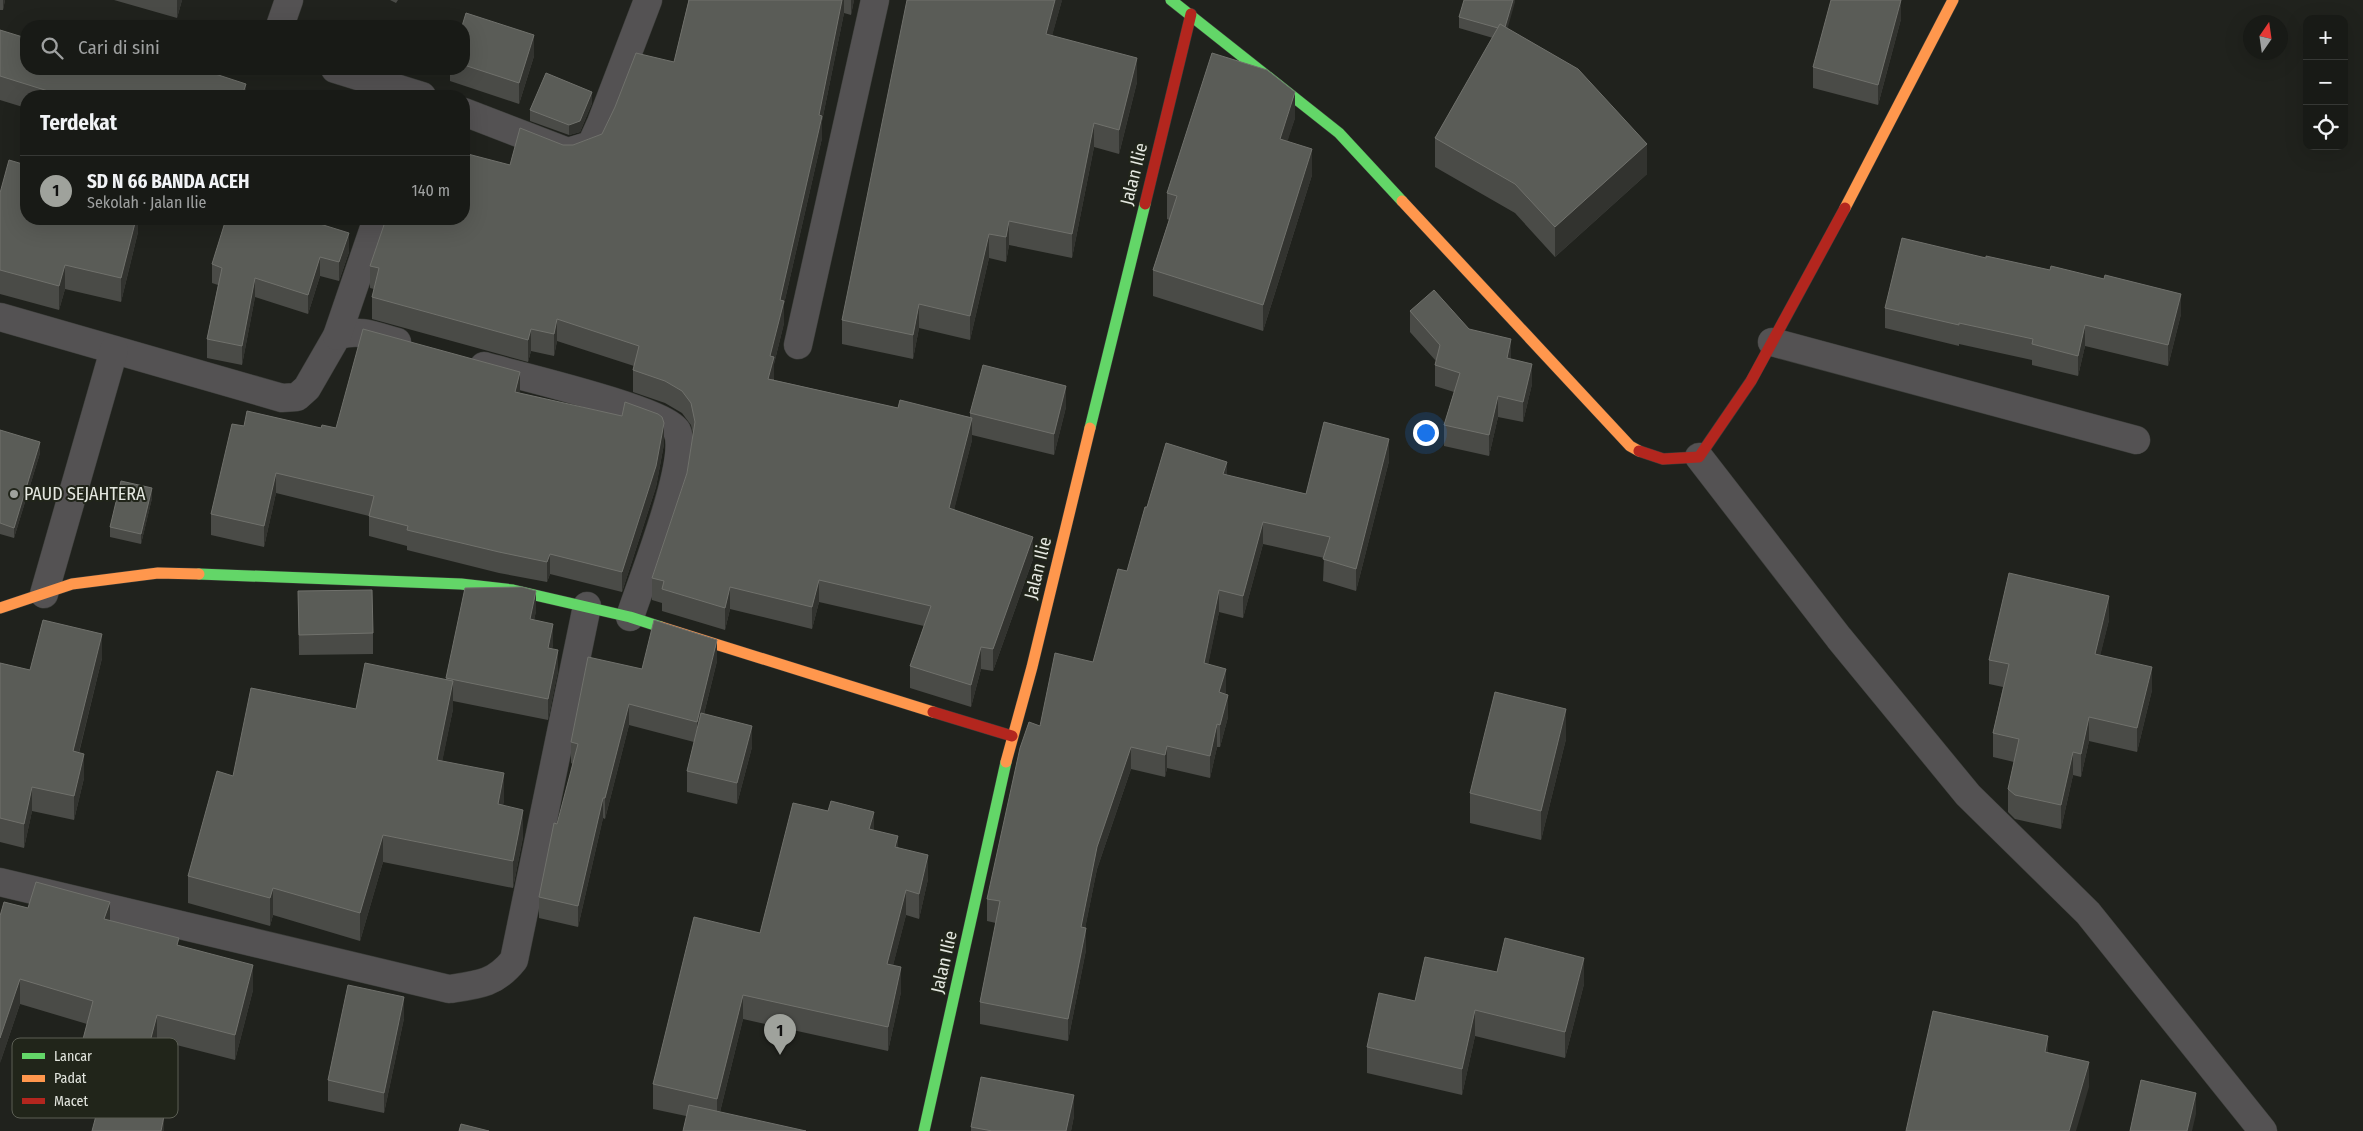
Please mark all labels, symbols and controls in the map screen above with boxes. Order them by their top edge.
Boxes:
north arrow [2243,15,2288,60]
map controls [2303,15,2348,150]
button: + [2303,15,2348,60]
search box [20,20,470,75]
icon: search [38,34,66,62]
text: Cari di sini [78,36,160,59]
button: − [2303,60,2348,105]
button: locate [2303,105,2348,150]
text: Terdekat [40,110,117,136]
street label: Jalan Ilie [1116,140,1152,208]
text: SD N 66 BANDA ACEH [87,170,249,193]
text: 1 [53,181,59,200]
text: 140 m [412,181,450,200]
text: Sekolah · Jalan Ilie [87,193,206,212]
your location [1413,420,1439,446]
place label: PAUD SEJAHTERA [24,483,146,505]
marker: PAUD SEJAHTERA [8,488,20,500]
street label: Jalan Ilie [1020,534,1056,602]
street label: Jalan Ilie [926,928,962,995]
pin: 1 [764,1014,796,1055]
legend [12,1038,178,1118]
text: Lancar [54,1048,92,1065]
text: Padat [54,1070,87,1087]
text: Macet [54,1093,88,1110]

